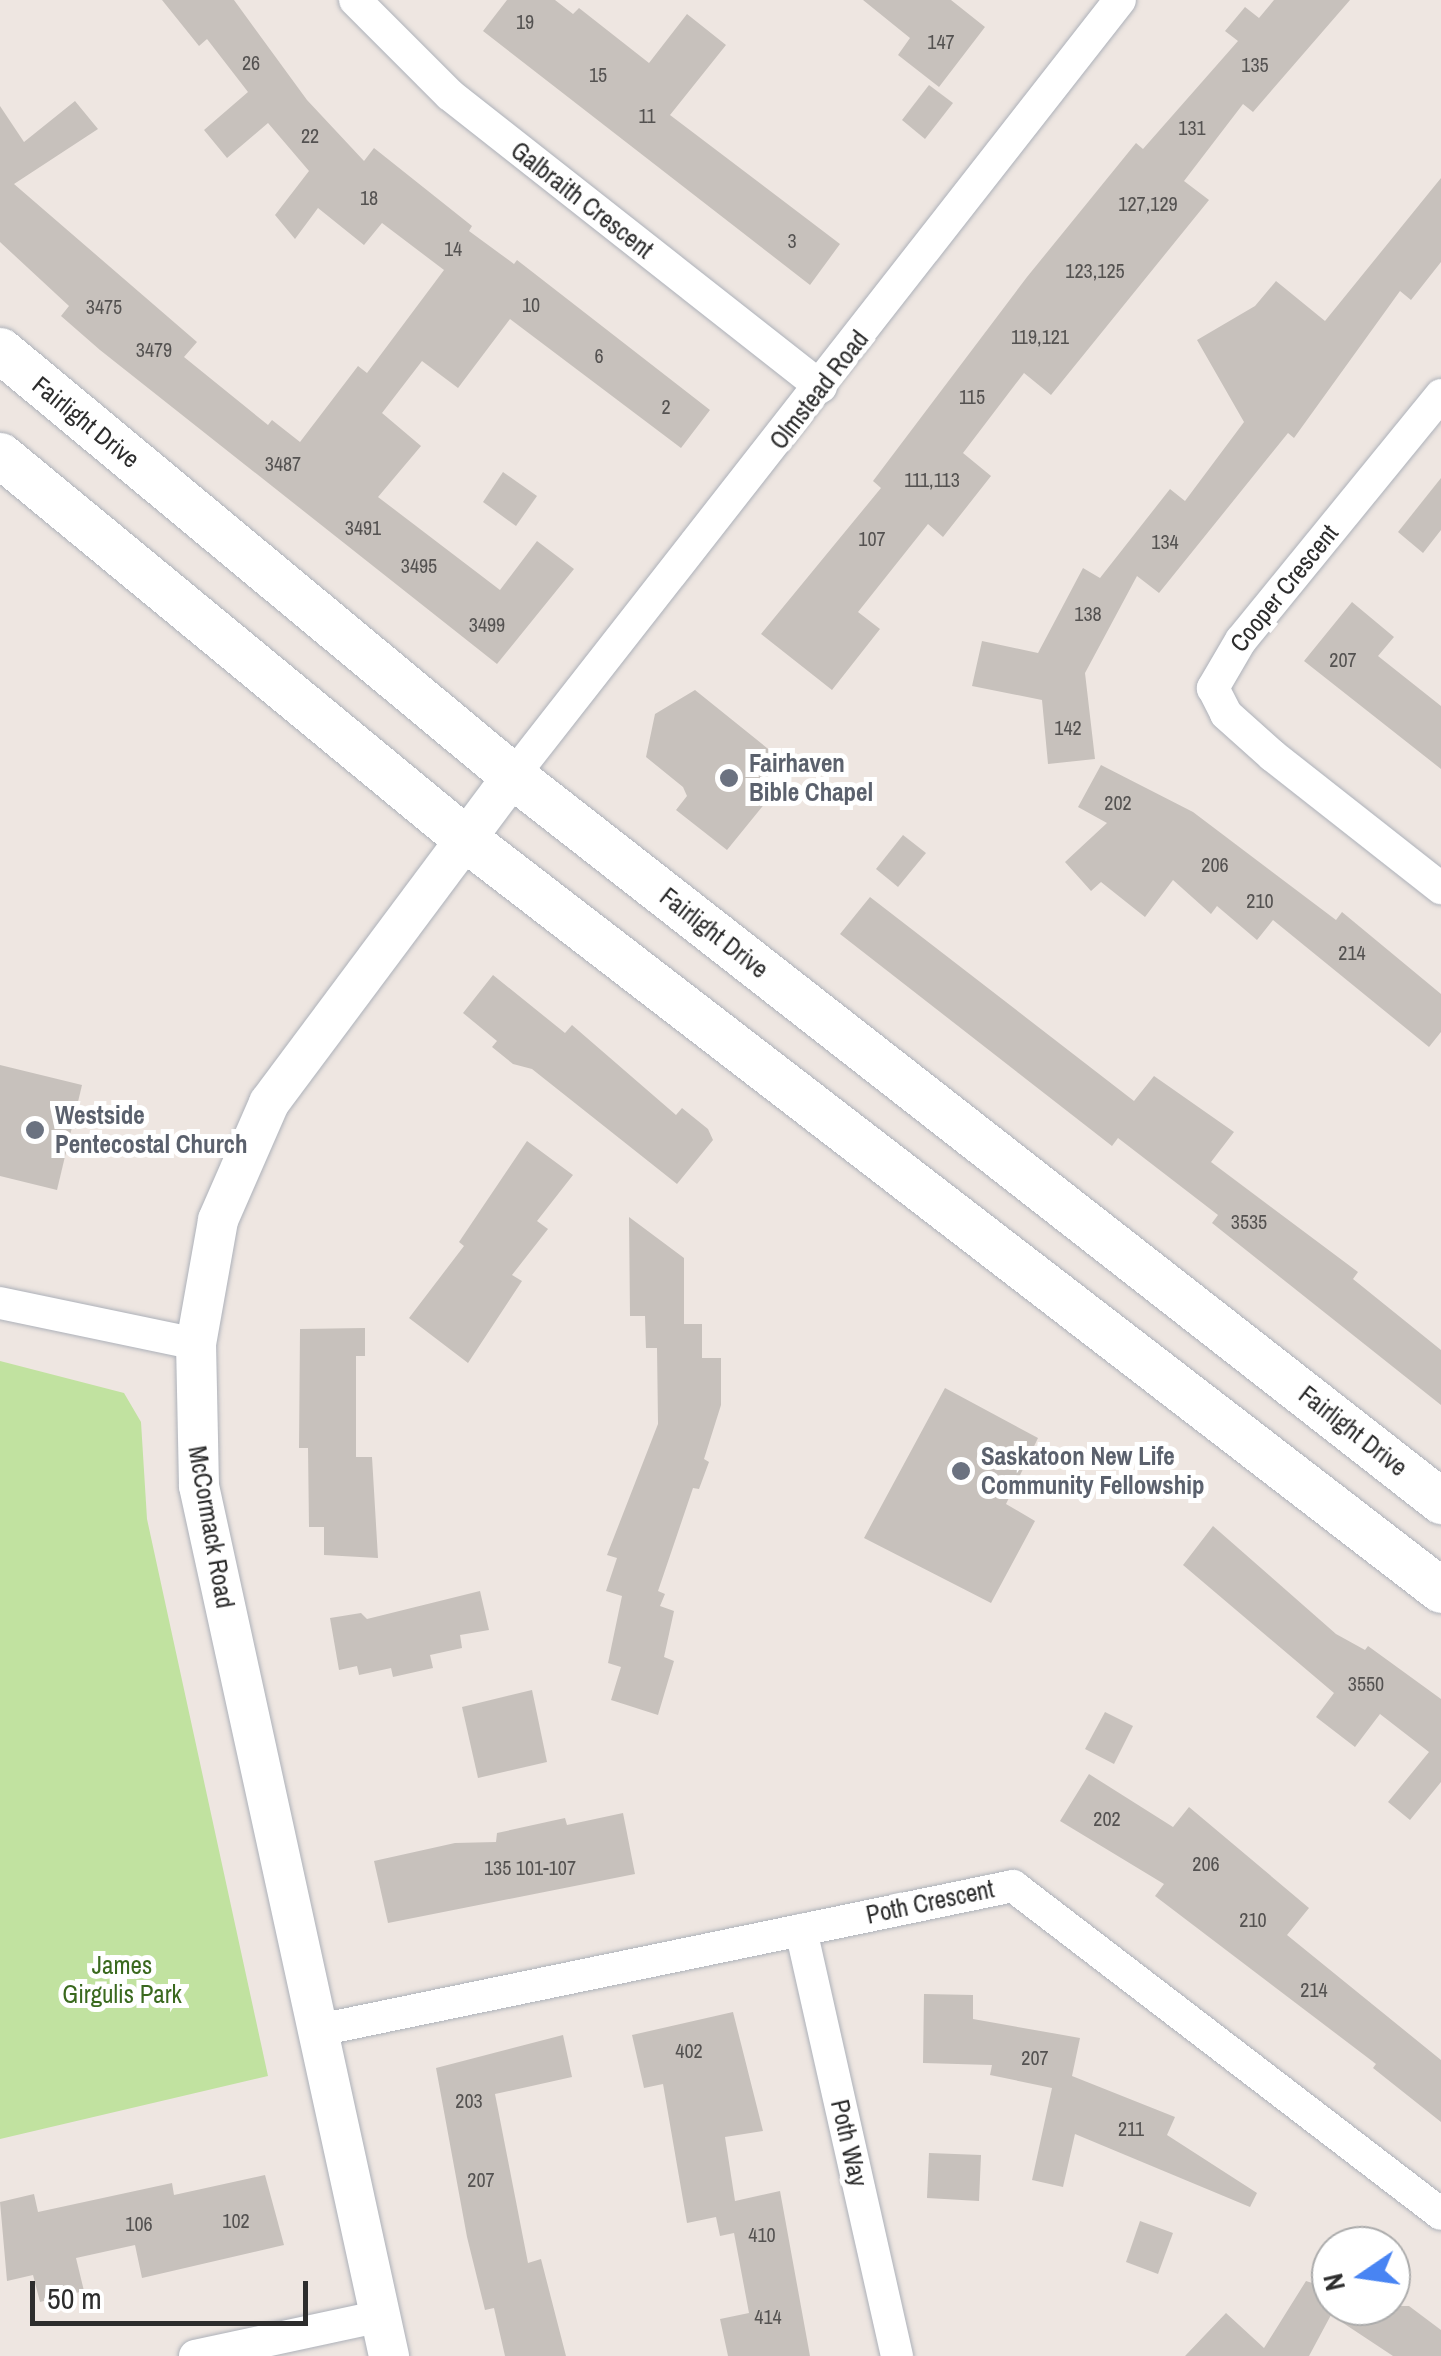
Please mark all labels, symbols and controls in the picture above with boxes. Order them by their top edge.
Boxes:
house number: 19 [516,9,534,33]
house number: 147 [927,29,955,53]
house number: 26 [242,50,260,74]
house number: 135 [1241,52,1269,76]
house number: 15 [589,62,607,86]
house number: 11 [638,103,656,127]
house number: 131 [1178,115,1206,139]
house number: 22 [301,123,319,147]
street label: Galbraith Crescent [505,135,659,265]
house number: 18 [360,185,378,209]
house number: 127,129 [1118,191,1178,215]
house number: 3 [787,228,797,252]
house number: 14 [444,236,462,260]
house number: 123,125 [1065,258,1125,282]
house number: 10 [522,292,540,316]
house number: 3475 [86,294,122,318]
house number: 119,121 [1011,324,1069,348]
street label: Olmstead Road [763,325,875,455]
house number: 3479 [136,337,172,361]
house number: 6 [594,343,604,367]
street label: Fairlight Drive [26,370,146,474]
house number: 115 [959,384,985,408]
house number: 2 [661,394,671,418]
house number: 3487 [265,451,301,475]
house number: 111,113 [904,467,960,491]
house number: 3491 [345,515,381,539]
street label: Cooper Crescent [1224,518,1344,658]
house number: 107 [858,526,886,550]
house number: 134 [1151,529,1179,553]
house number: 3495 [401,553,437,577]
house number: 138 [1074,601,1102,625]
house number: 3499 [469,612,505,636]
house number: 207 [1329,647,1357,671]
house number: 142 [1054,715,1082,739]
place label: Fairhaven Bible Chapel [749,749,873,808]
marker: Fairhaven Bible Chapel [718,767,740,789]
house number: 202 [1104,790,1132,814]
house number: 206 [1201,852,1229,876]
street label: Fairlight Drive [654,882,774,984]
house number: 210 [1246,888,1274,912]
house number: 214 [1338,940,1366,964]
place label: Westside Pentecostal Church [55,1101,248,1160]
marker: Westside Pentecostal Church [24,1119,46,1141]
house number: 3535 [1231,1209,1267,1233]
street label: Fairlight Drive [1293,1380,1413,1482]
place label: Saskatoon New Life Community Fellowship [981,1442,1204,1501]
street label: McCormack Road [182,1444,240,1610]
marker: Saskatoon New Life Community Fellowship [950,1460,972,1482]
house number: 3550 [1348,1671,1384,1695]
house number: 202 [1093,1806,1121,1830]
house number: 206 [1192,1851,1220,1875]
house number: 135 101-107 [484,1855,576,1879]
street label: Poth Crescent [863,1874,997,1930]
house number: 210 [1239,1907,1267,1931]
park label: James Girgulis Park [62,1951,182,2010]
house number: 214 [1300,1977,1328,2001]
house number: 402 [675,2038,703,2062]
house number: 207 [1021,2045,1049,2069]
house number: 203 [455,2088,483,2112]
street label: Poth Way [824,2097,874,2189]
house number: 211 [1118,2116,1144,2140]
house number: 207 [467,2167,495,2191]
house number: 102 [222,2208,250,2232]
house number: 106 [125,2211,153,2235]
house number: 410 [748,2222,776,2246]
north arrow [1311,2226,1411,2326]
scale bar [35,2261,312,2323]
text: N [1313,2270,1354,2295]
text: 50 m [47,2278,102,2318]
house number: 414 [754,2304,782,2328]

